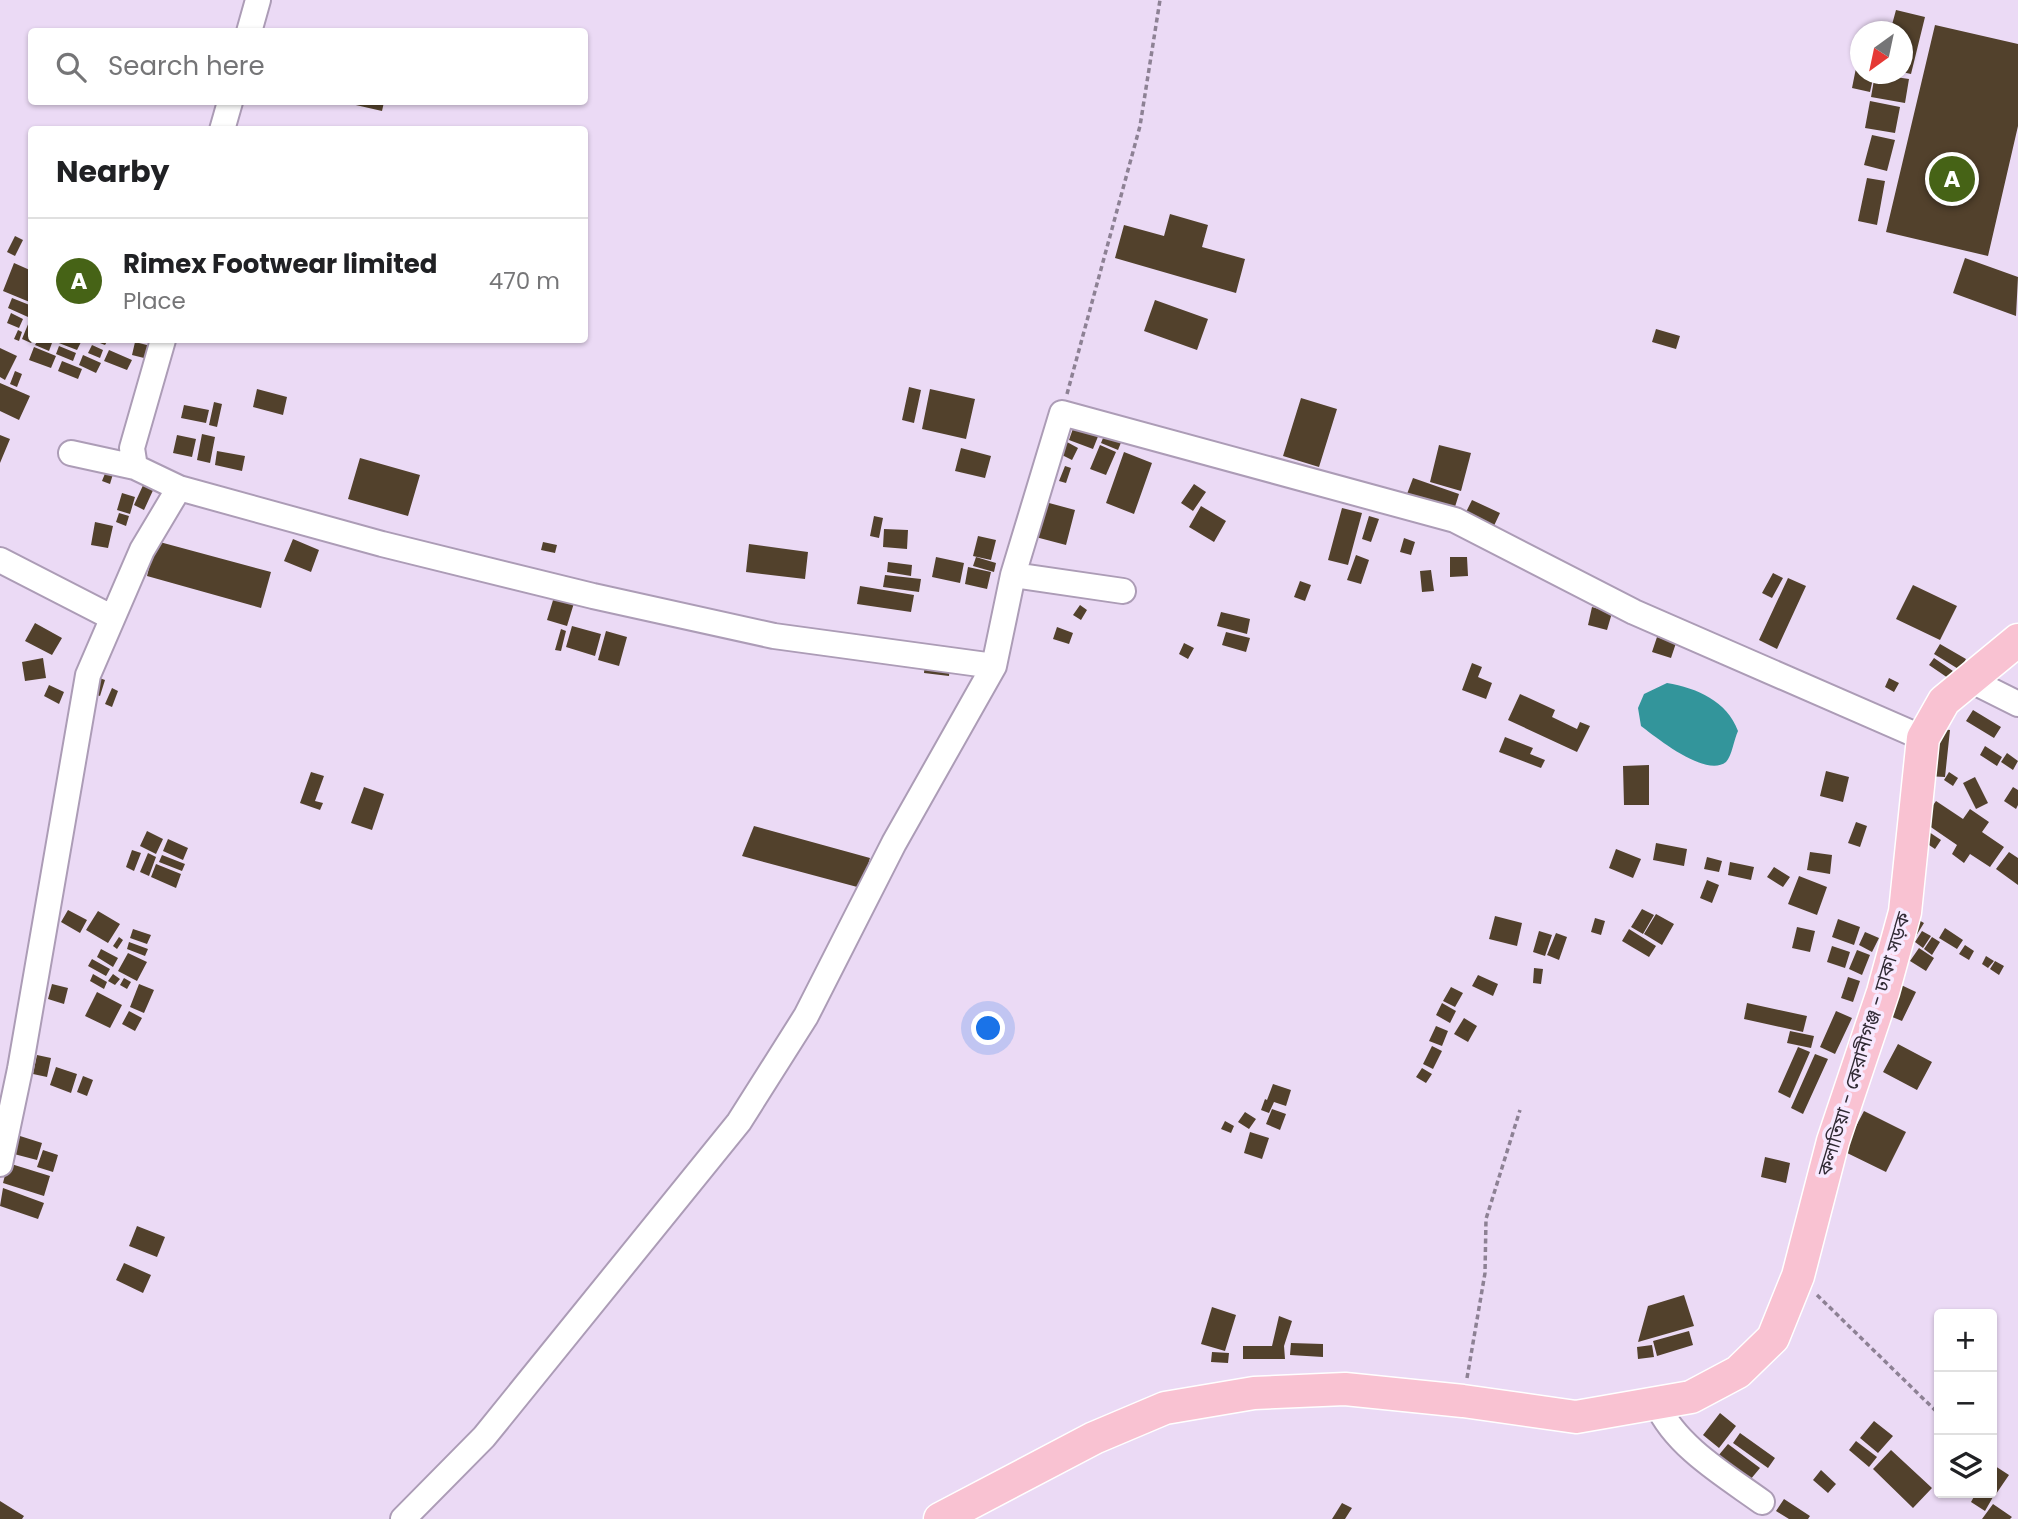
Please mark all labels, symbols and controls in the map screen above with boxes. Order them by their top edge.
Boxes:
north arrow [1850,21,1913,84]
search box [28,28,588,105]
icon: search [52,48,90,86]
text: Search here [108,48,265,84]
text: Nearby [56,150,170,193]
pin: A [1929,153,1975,205]
text: Rimex Footwear limited [123,246,437,282]
text: A [71,265,87,297]
text: 470 m [489,265,560,297]
text: Place [123,285,186,317]
street label: কলাতিয়া - কেরানীগঞ্জ - ঢাকা সড়ক [1811,908,1917,1180]
your location [971,1011,1005,1045]
map controls [1934,1309,1997,1498]
button: + [1934,1309,1997,1372]
button: − [1934,1372,1997,1435]
button: layers [1934,1435,1997,1498]

